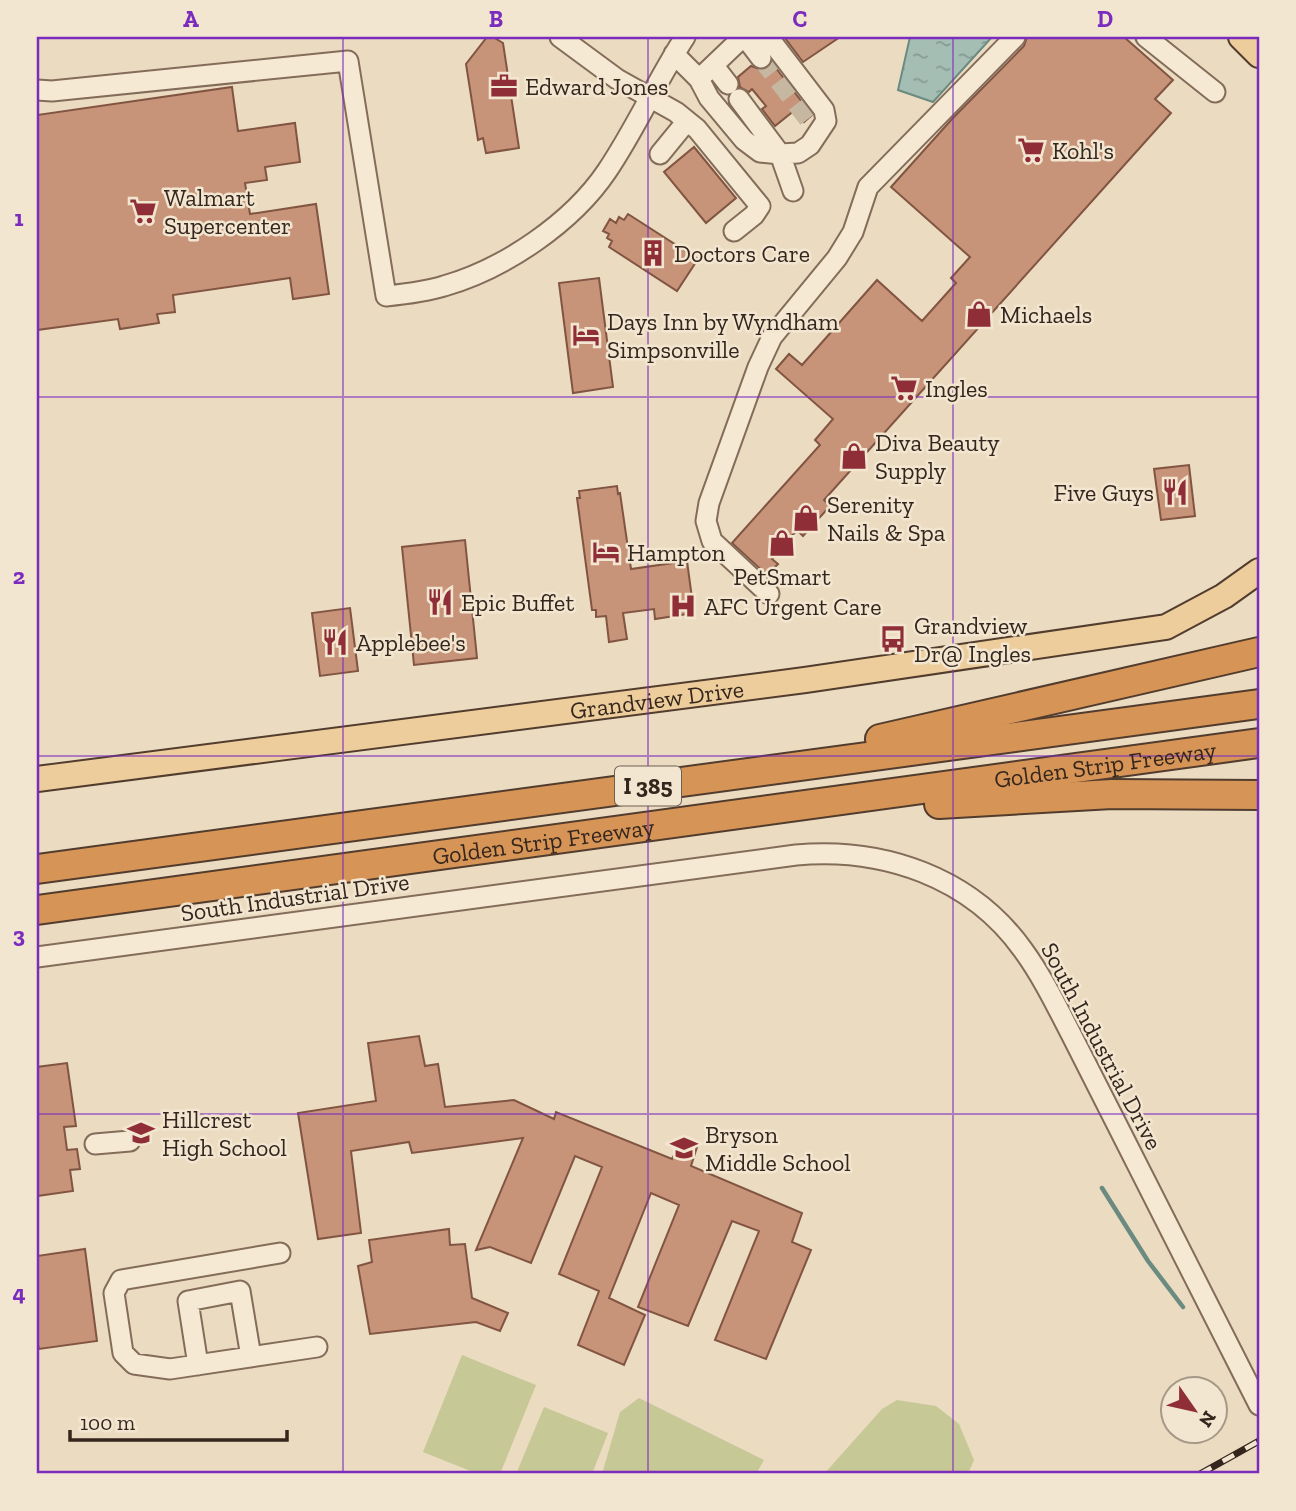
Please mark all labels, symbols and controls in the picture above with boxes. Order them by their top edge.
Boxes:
text: A [183,5,199,33]
text: B [489,5,503,33]
text: C [793,5,807,33]
text: D [1097,5,1113,33]
office icon: Edward Jones [489,71,519,101]
place label: Edward Jones [525,72,669,101]
supermarket icon: Kohl's [1016,135,1046,165]
place label: Kohl's [1052,136,1114,165]
place label: Walmart Supercenter [164,183,291,240]
supermarket icon: Walmart Supercenter [128,196,158,226]
text: 1 [14,204,24,232]
building icon: Doctors Care [638,238,668,268]
place label: Doctors Care [674,239,810,268]
shop icon: Michaels [964,299,994,329]
place label: Michaels [1000,300,1092,329]
place label: Days Inn by Wyndham Simpsonville [607,307,839,364]
hotel icon: Days Inn by Wyndham Simpsonville [571,320,601,350]
supermarket icon: Ingles [889,373,919,403]
place label: Ingles [925,374,988,403]
place label: Diva Beauty Supply [875,428,1000,485]
shop icon: Diva Beauty Supply [839,441,869,471]
restaurant icon: Five Guys [1160,477,1190,507]
place label: Five Guys [1053,478,1154,507]
place label: Serenity Nails & Spa [827,490,946,547]
shop icon: Serenity Nails & Spa [791,503,821,533]
shop icon: PetSmart [767,528,797,558]
hotel icon: Hampton [591,537,621,567]
place label: Hampton [627,538,726,567]
text: 2 [13,562,25,590]
place label: PetSmart [733,562,831,591]
restaurant icon: Epic Buffet [425,587,455,617]
place label: Epic Buffet [461,588,574,617]
hospital icon: AFC Urgent Care [668,591,698,621]
place label: AFC Urgent Care [704,592,882,621]
place label: Grandview Dr@ Ingles [914,611,1031,668]
bus stop icon: Grandview Dr@ Ingles [878,624,908,654]
restaurant icon: Applebee's [320,627,350,657]
place label: Applebee's [356,628,466,657]
street label: Grandview Drive [568,674,745,725]
street label: Golden Strip Freeway [992,734,1219,794]
road number: I 385 [615,766,681,806]
street label: Golden Strip Freeway [430,811,657,870]
street label: South Industrial Drive [179,867,411,927]
text: 3 [13,921,25,949]
street label: South Industrial Drive [1035,937,1169,1155]
place label: Hillcrest High School [162,1105,287,1162]
school or university icon: Hillcrest High School [126,1118,156,1148]
place label: Bryson Middle School [705,1120,851,1177]
school or university icon: Bryson Middle School [669,1133,699,1163]
text: 4 [12,1279,26,1307]
north arrow [1160,1374,1230,1444]
scale bar [70,1399,287,1443]
text: N [1194,1407,1221,1432]
text: 100 m [80,1410,135,1435]

